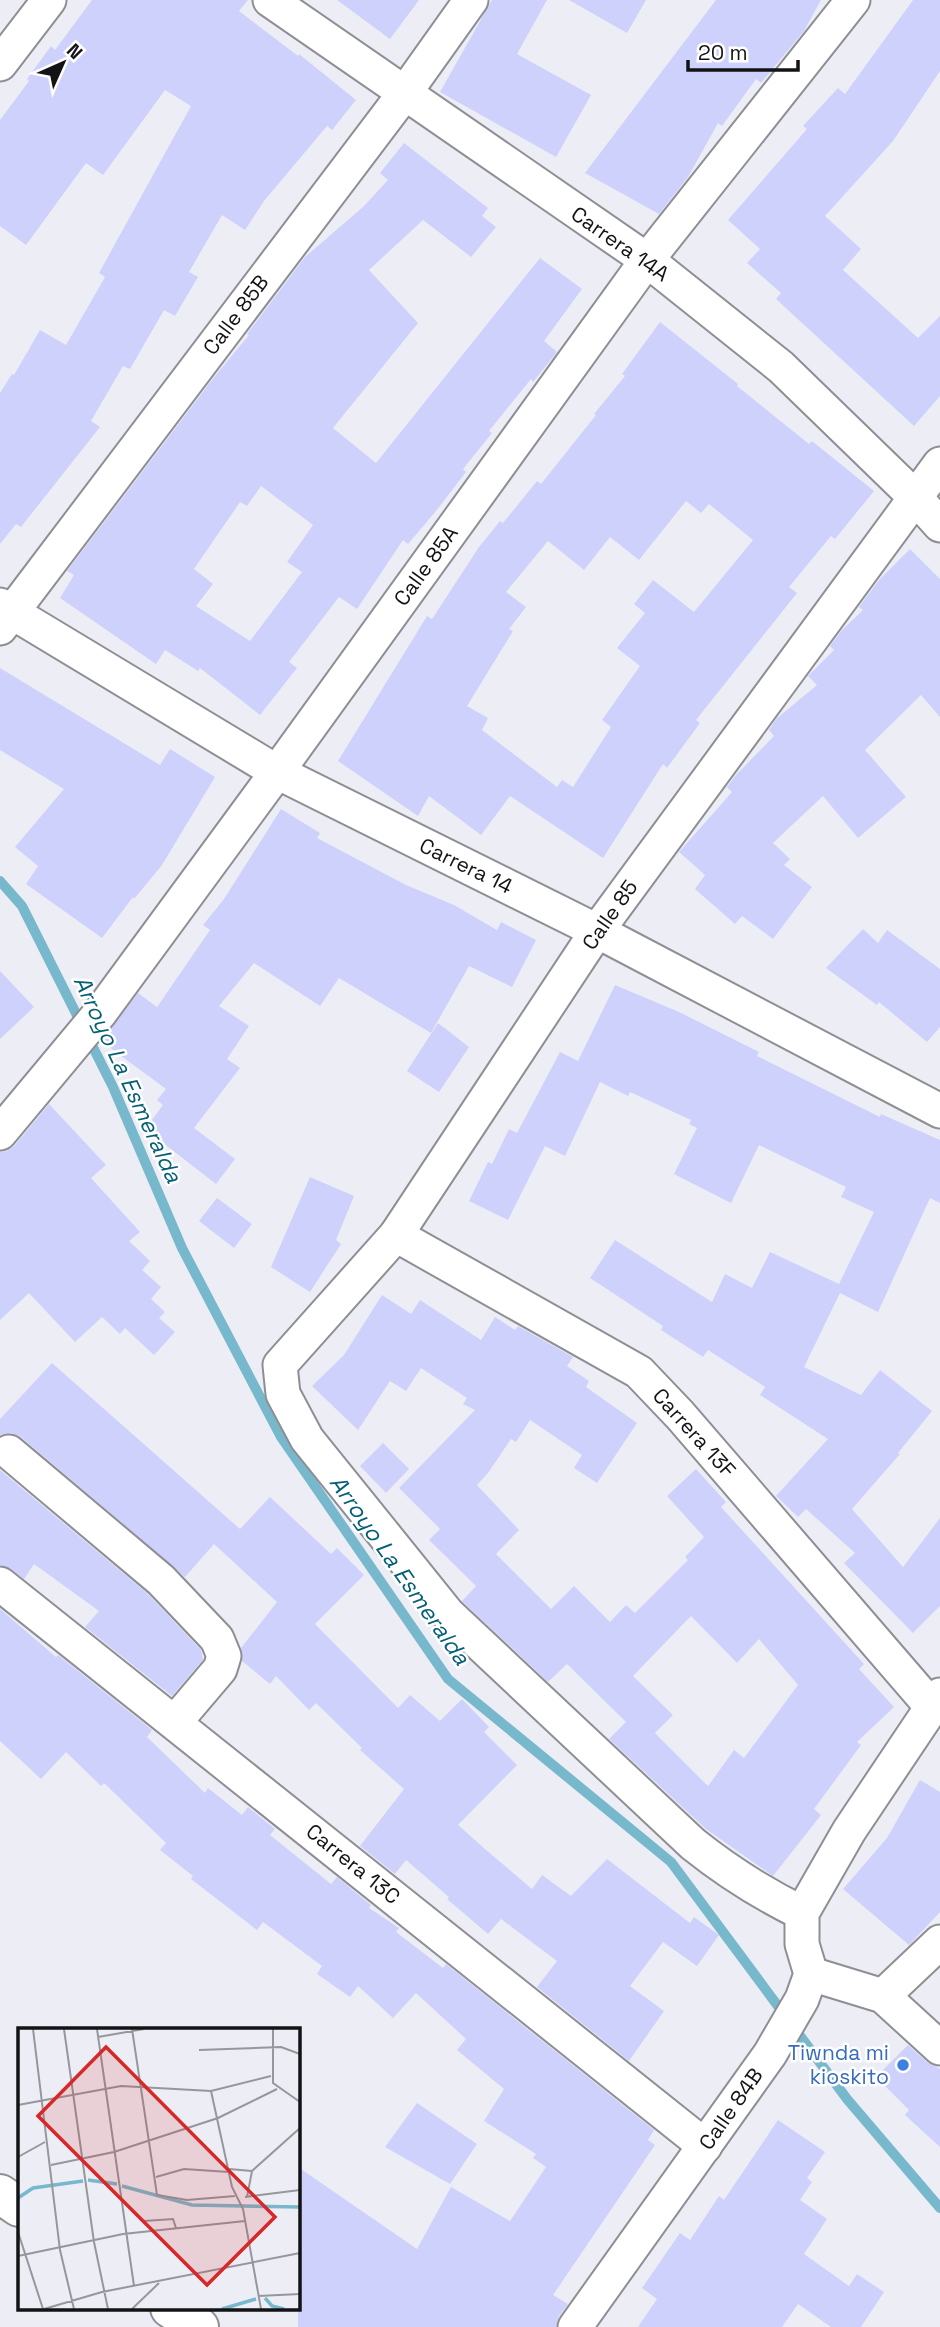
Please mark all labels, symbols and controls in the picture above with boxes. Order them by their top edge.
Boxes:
north arrow [28,28,98,98]
scale bar [688,28,798,72]
text: N [61,38,88,65]
text: 20 m [698,39,748,66]
street label: Carrera 14A [566,200,675,287]
street label: Calle 85B [197,269,274,360]
street label: Calle 85A [387,520,464,611]
street label: Carrera 14 [415,831,517,900]
street label: Calle 85 [576,874,643,955]
water label: Arroyo La Esmeralda [67,971,190,1188]
street label: Carrera 13F [647,1382,742,1483]
water label: Arroyo La Esmeralda [323,1469,477,1671]
street label: Carrera 13C [301,1817,406,1910]
inset map [18,2028,299,2310]
place label: Tiwnda mi kioskito [788,2039,889,2090]
marker: Tiwnda mi kioskito [895,2057,911,2073]
street label: Calle 84B [693,2063,769,2155]

